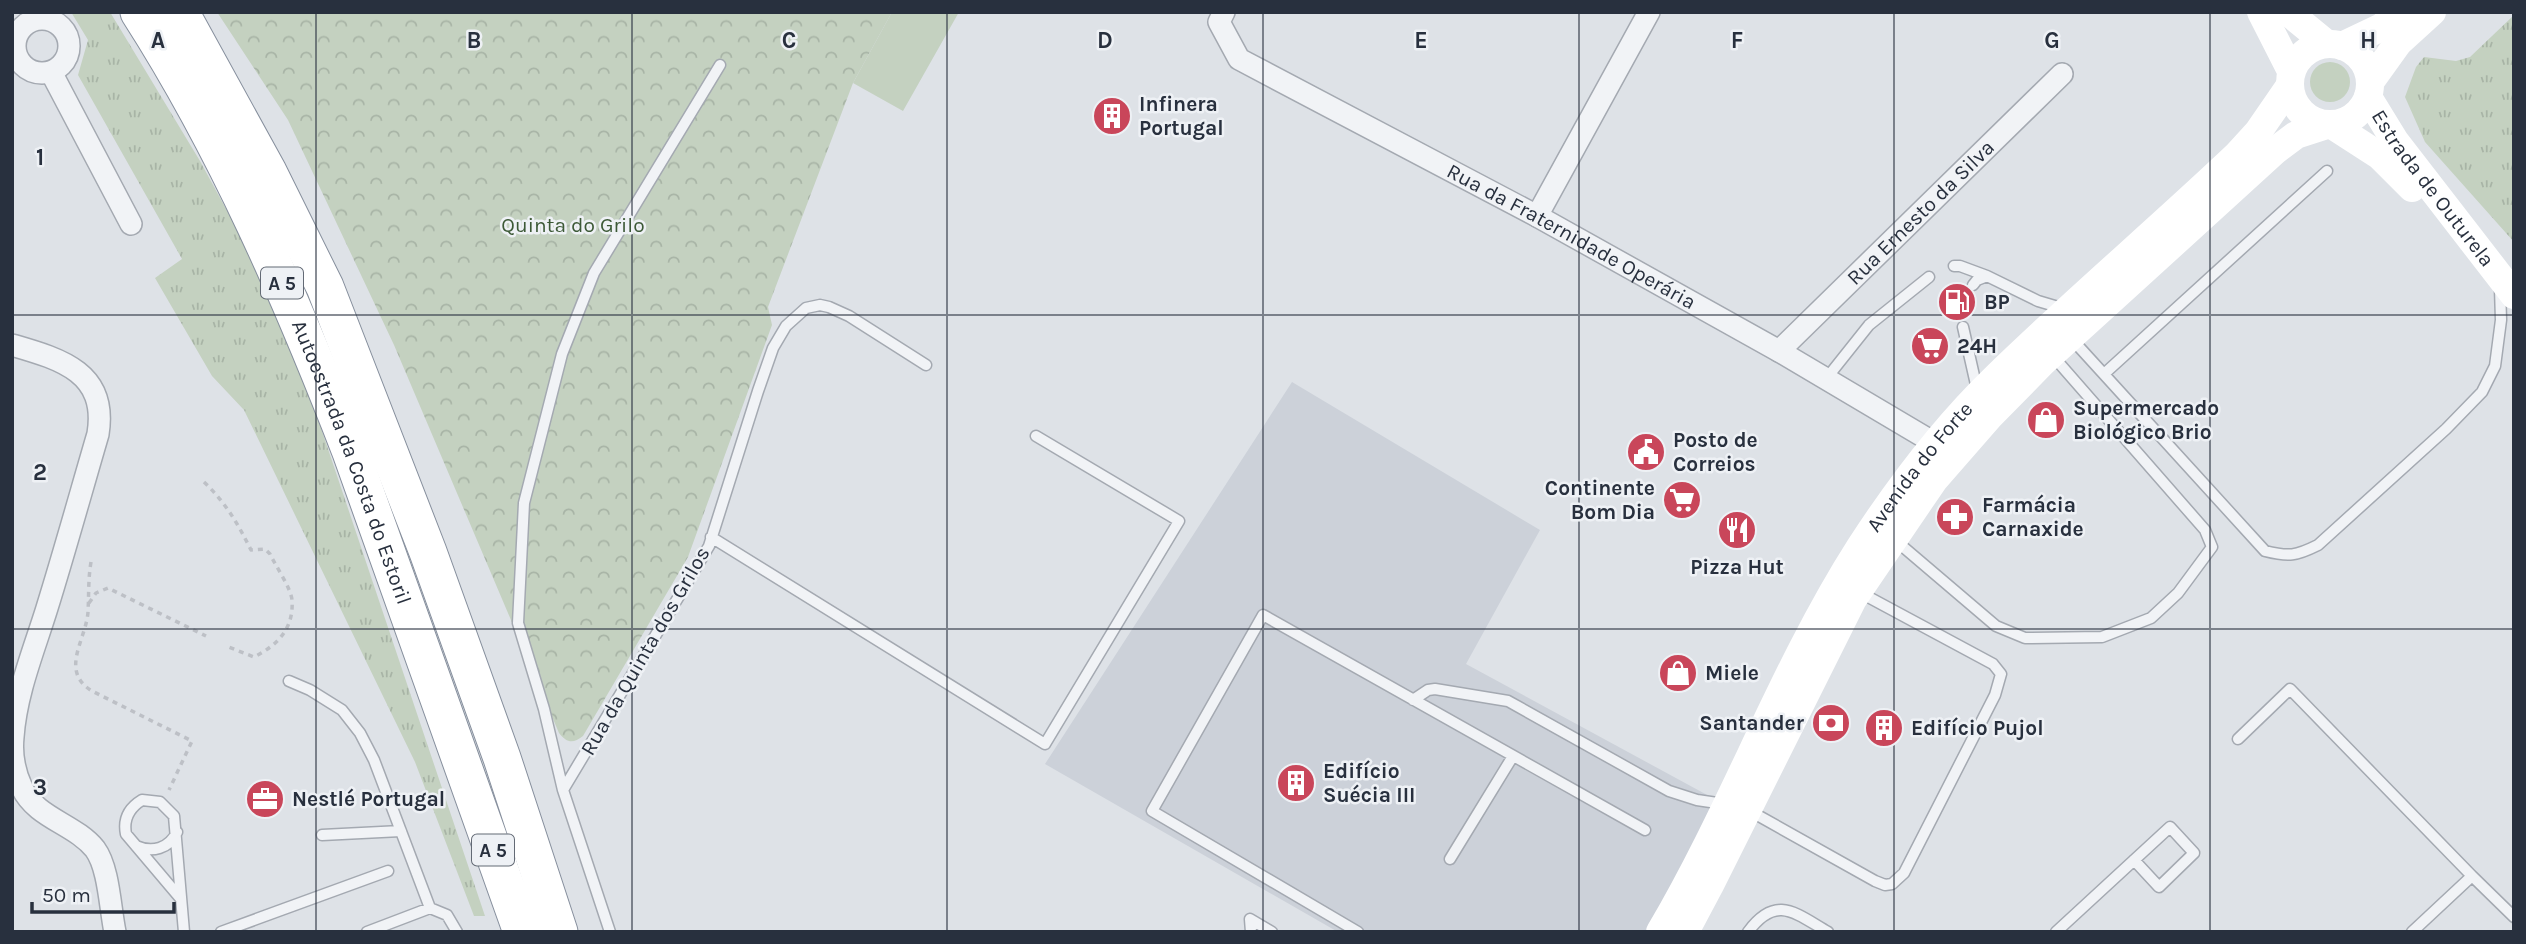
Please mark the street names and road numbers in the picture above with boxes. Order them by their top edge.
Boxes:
street label: Estrada de Outurela [2367,105,2499,271]
street label: Rua Ernesto da Silva [1842,135,1999,290]
street label: Rua da Fraternidade Operária [1443,159,1700,314]
road number: A 5 [261,268,303,298]
street label: Autoestrada da Costa do Estoril [287,316,416,607]
street label: Avenida do Forte [1861,397,1977,536]
street label: Rua da Quinta dos Grilos [575,543,715,759]
road number: A 5 [472,834,514,866]

